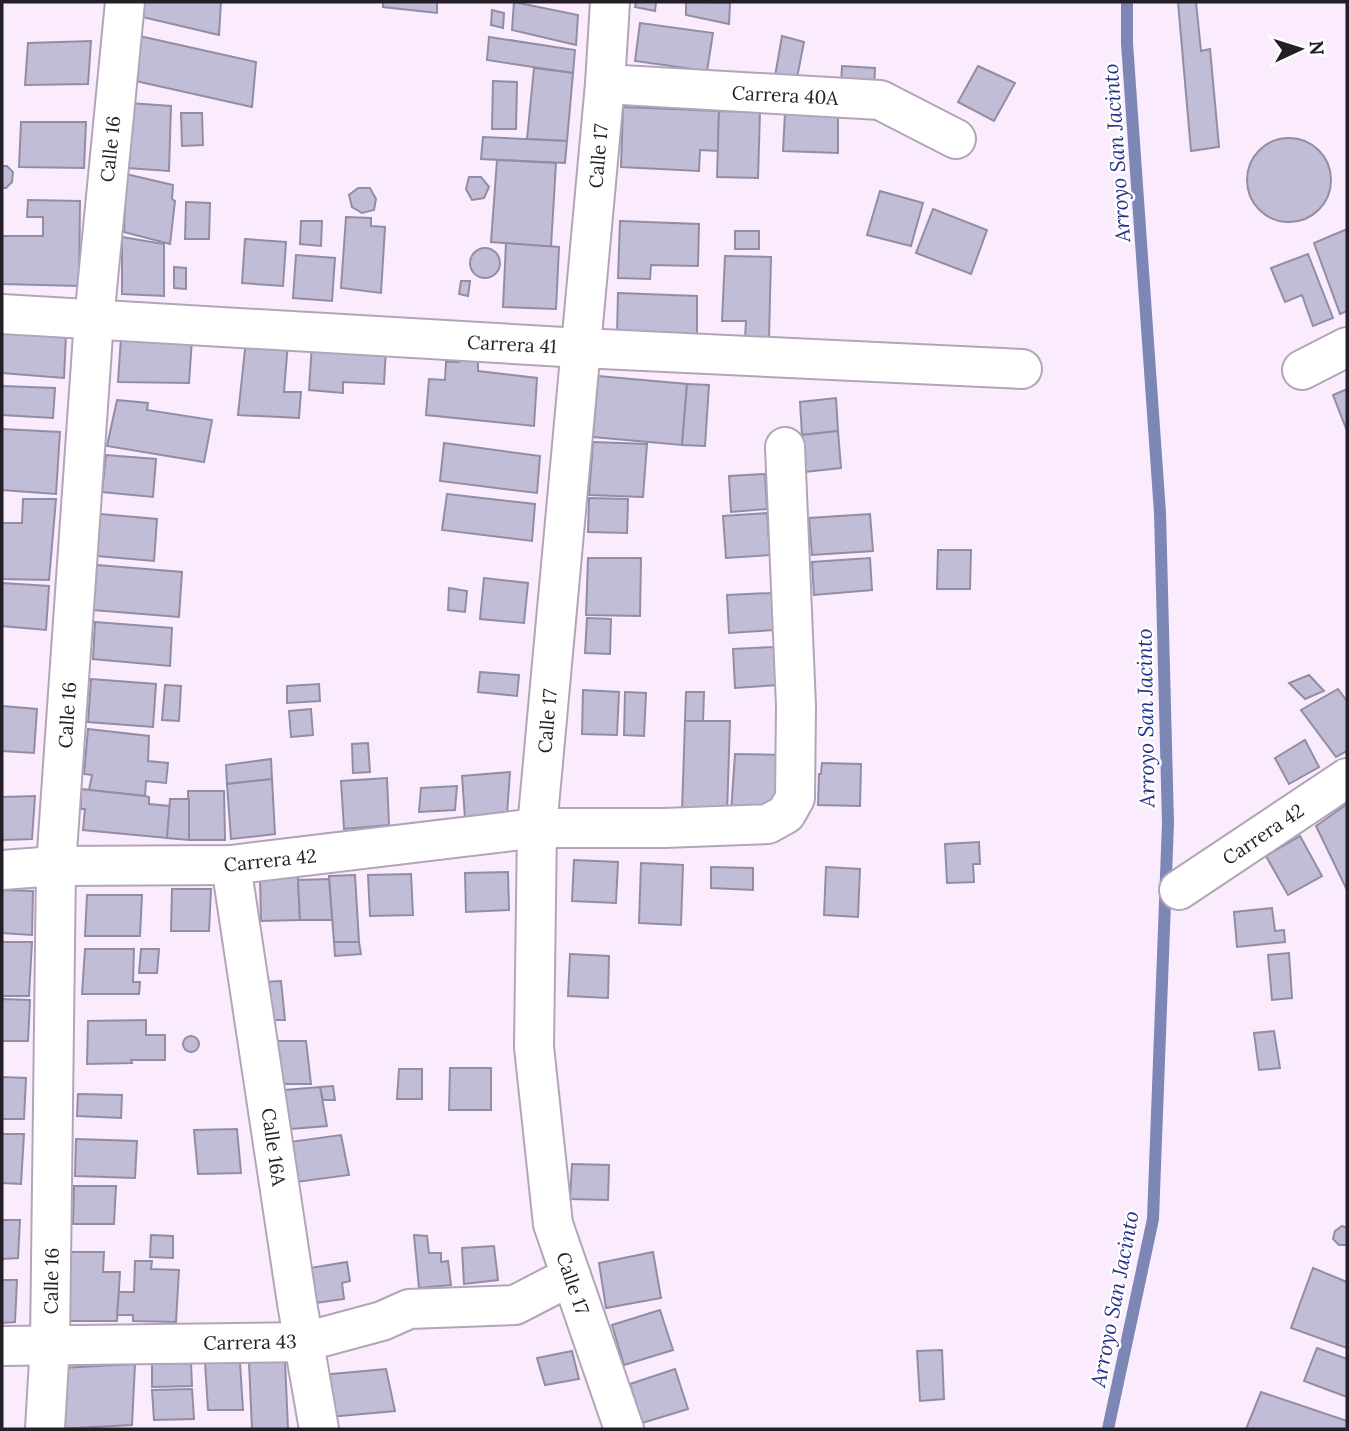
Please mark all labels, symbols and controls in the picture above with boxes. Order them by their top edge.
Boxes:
north arrow [1265,14,1335,84]
text: N [1304,40,1329,56]
water label: Arroyo San Jacinto [1097,63,1136,244]
street label: Carrera 40A [731,80,840,110]
street label: Calle 16 [95,115,125,183]
street label: Calle 17 [583,123,613,189]
street label: Carrera 41 [467,330,558,358]
water label: Arroyo San Jacinto [1130,628,1161,809]
street label: Calle 16 [53,681,81,749]
street label: Calle 17 [532,688,562,754]
street label: Carrera 42 [1218,798,1308,870]
street label: Carrera 42 [222,843,318,877]
street label: Calle 16A [257,1106,291,1189]
water label: Arroyo San Jacinto [1084,1208,1145,1390]
street label: Calle 16 [38,1247,64,1315]
street label: Calle 17 [551,1249,595,1318]
street label: Carrera 43 [203,1329,297,1355]

